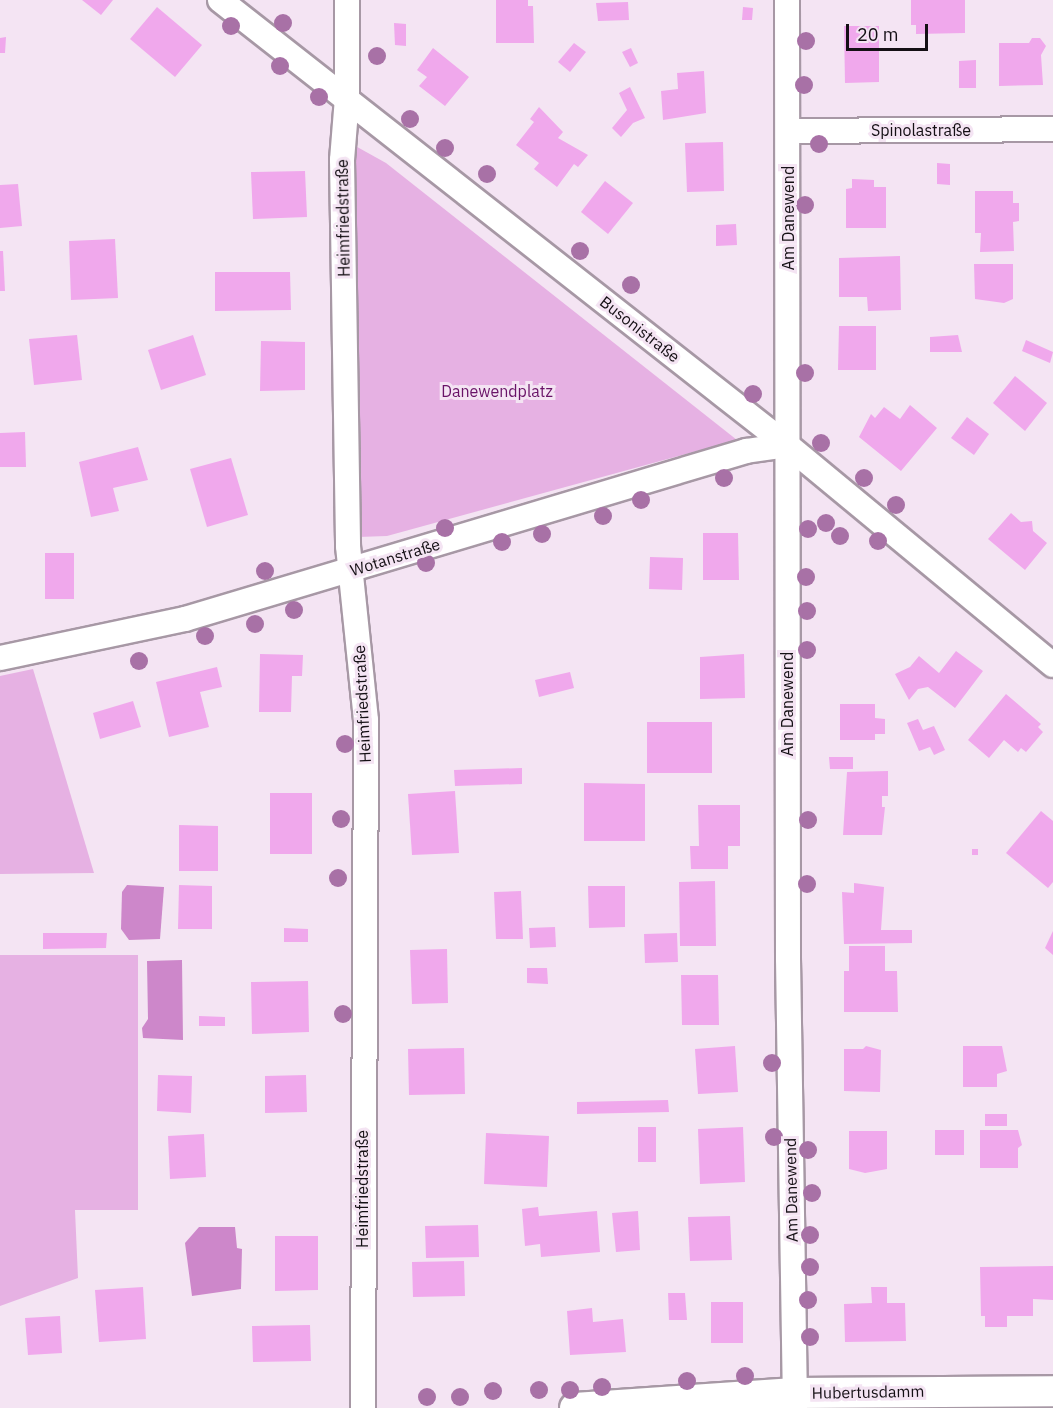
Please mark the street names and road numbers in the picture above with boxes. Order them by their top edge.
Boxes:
street label: Spinolastraße [871,120,971,140]
street label: Heimfriedstraße [332,159,354,277]
street label: Am Danewend [778,166,798,270]
street label: Busonistraße [596,292,684,366]
street label: Wotanstraße [348,534,442,580]
street label: Heimfriedstraße [349,645,375,763]
street label: Am Danewend [777,652,797,756]
street label: Heimfriedstraße [352,1130,372,1248]
street label: Am Danewend [780,1138,802,1242]
street label: Hubertusdamm [812,1381,924,1403]

